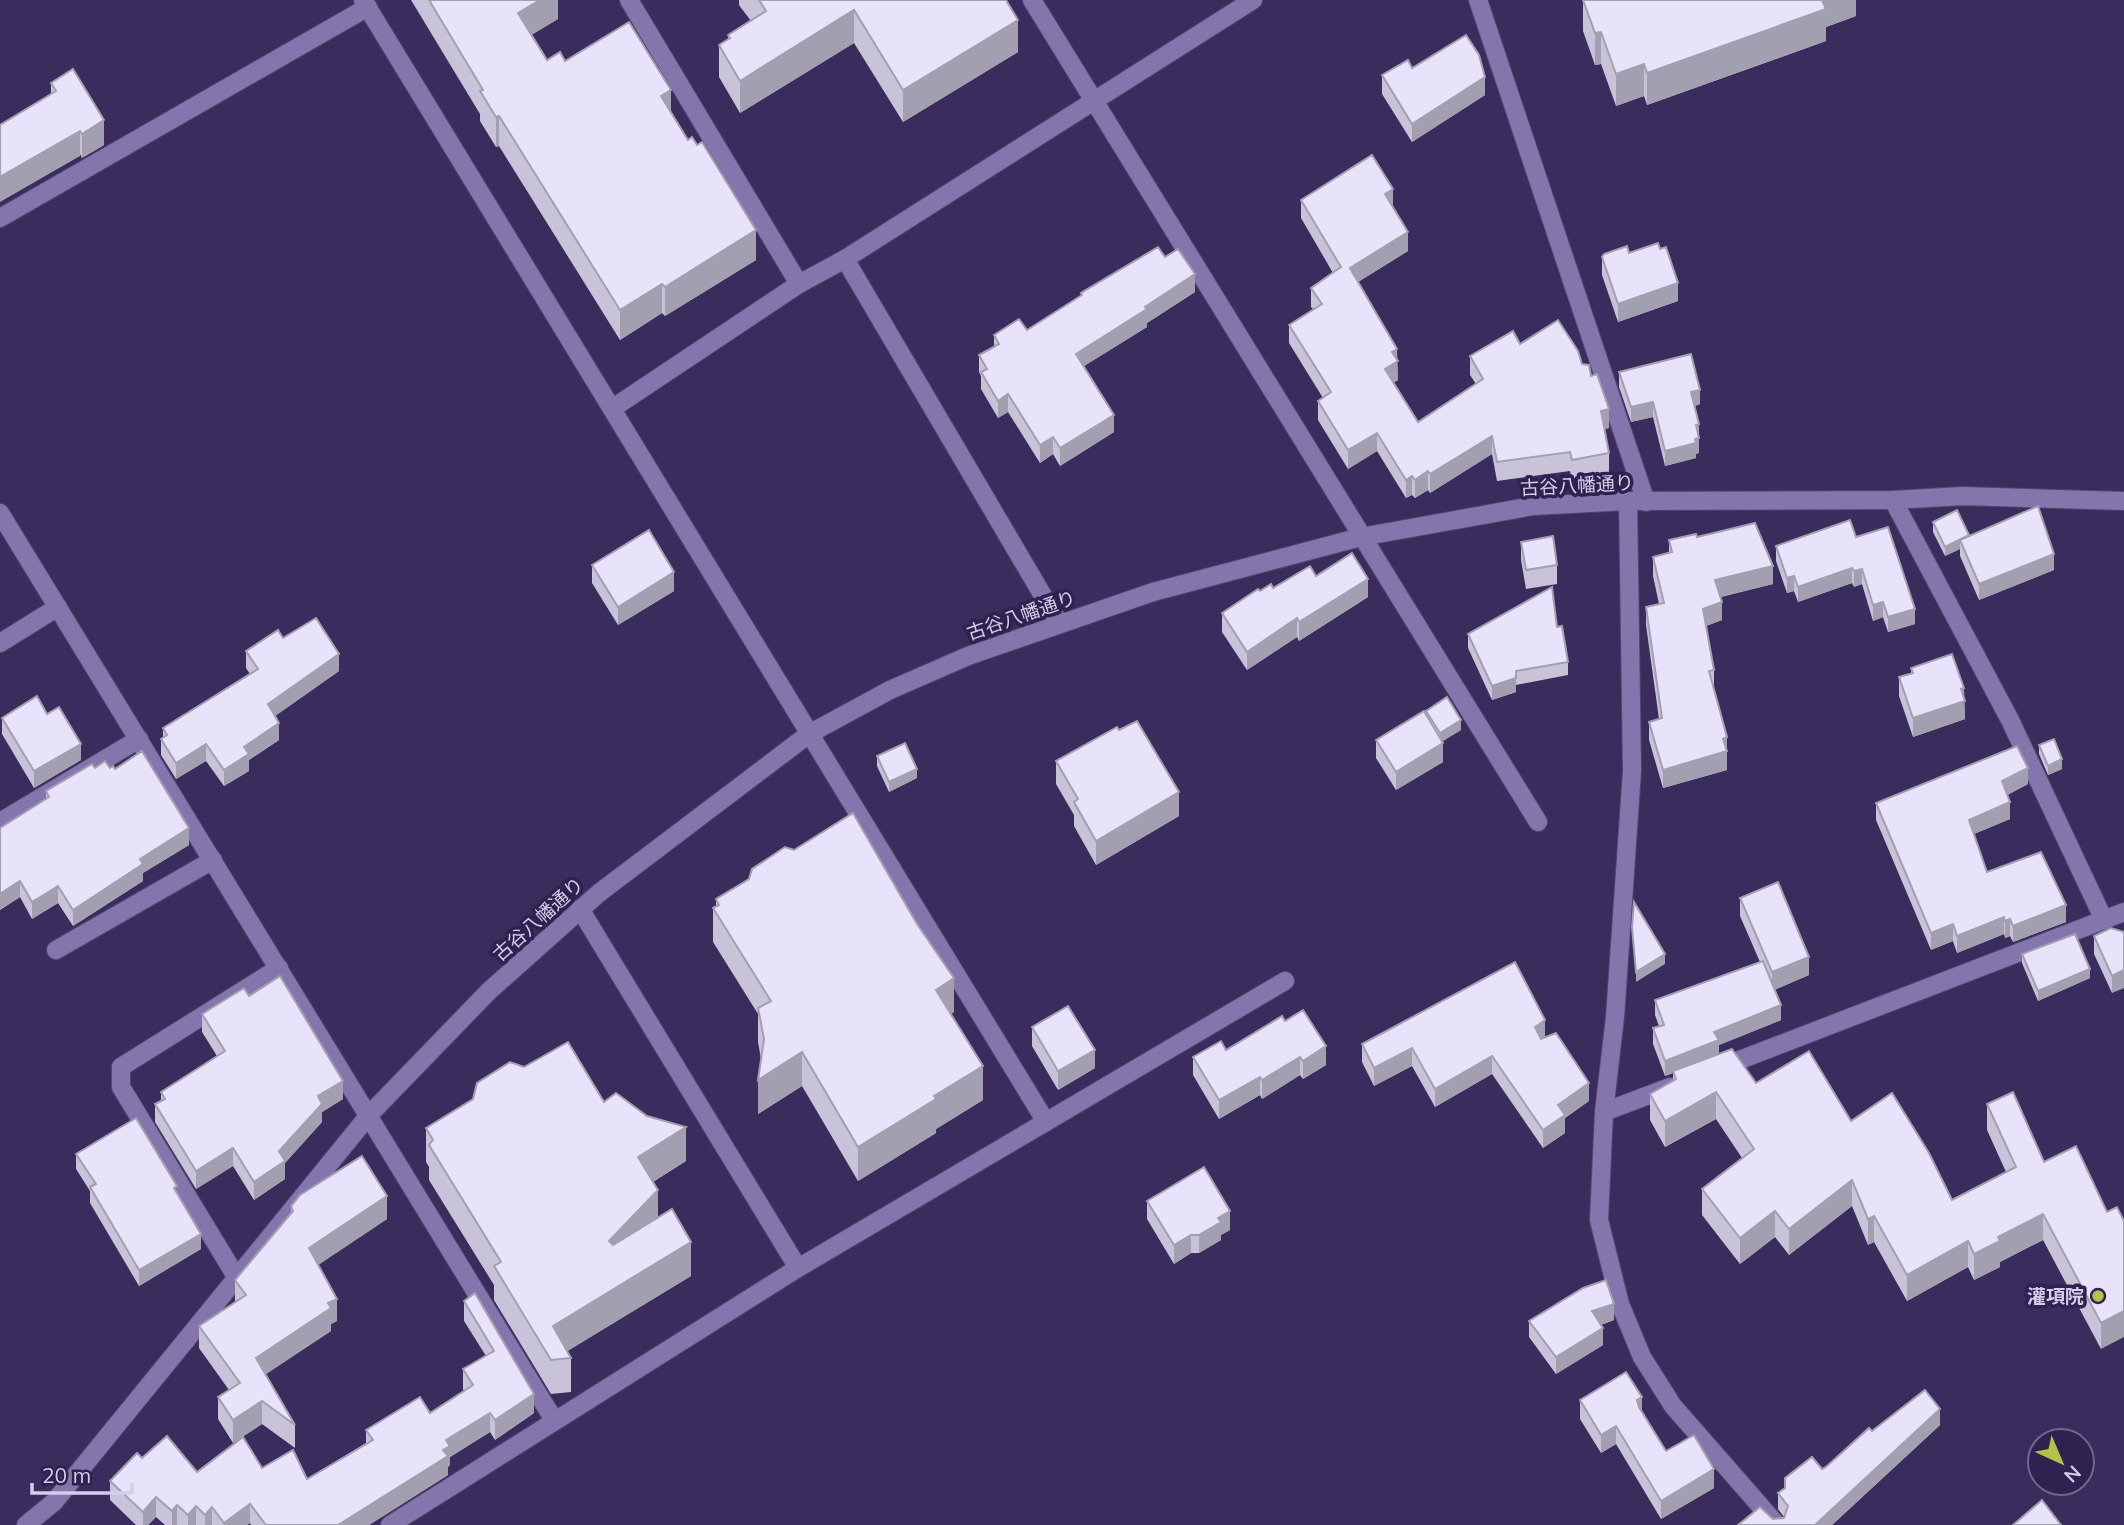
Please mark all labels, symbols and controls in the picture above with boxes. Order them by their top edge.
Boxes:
street label: 古谷八幡通り [1519,470,1635,500]
street label: 古谷八幡通り [963,585,1079,645]
street label: 古谷八幡通り [488,872,588,966]
place label: 灌項院 [2027,1284,2084,1308]
marker: 灌項院 [2090,1288,2106,1304]
north arrow [2026,1427,2096,1497]
scale bar [32,1452,131,1496]
text: N [2059,1461,2086,1488]
text: 20 m [42,1462,91,1488]

